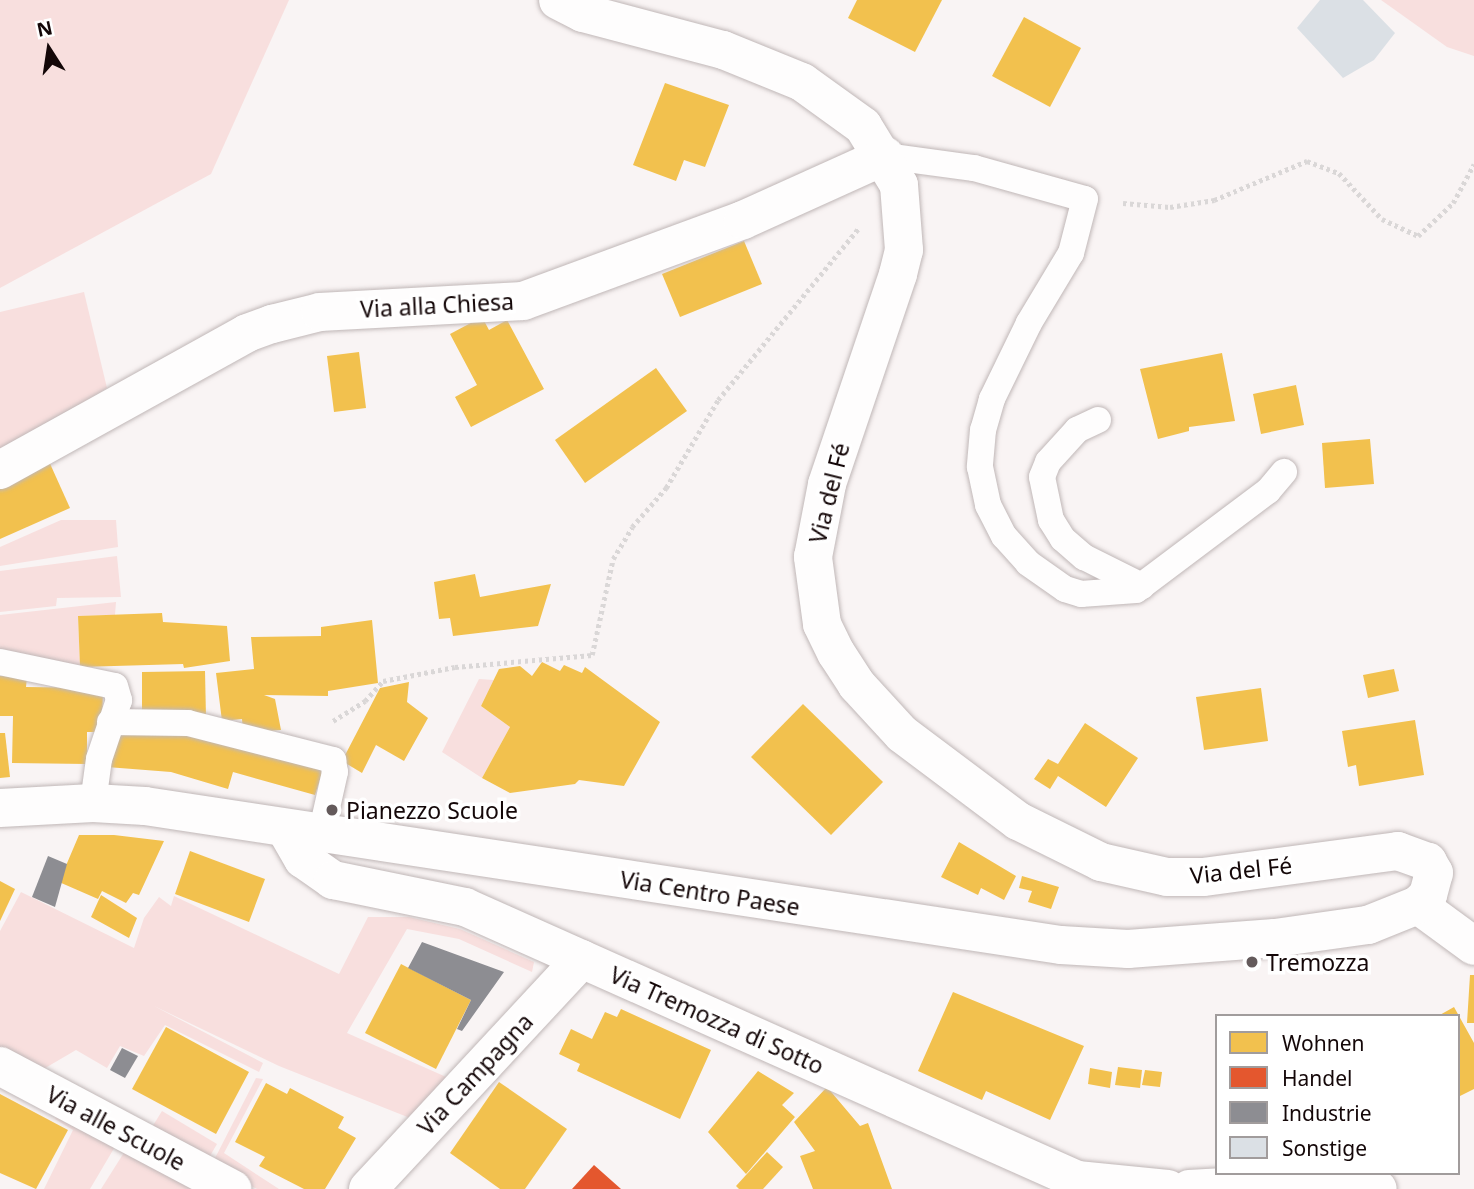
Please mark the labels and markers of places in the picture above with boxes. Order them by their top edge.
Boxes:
place label: Pianezzo Scuole [346,796,518,824]
marker: Pianezzo Scuole [324,802,340,818]
place label: Tremozza [1266,948,1369,976]
marker: Tremozza [1244,954,1260,970]

